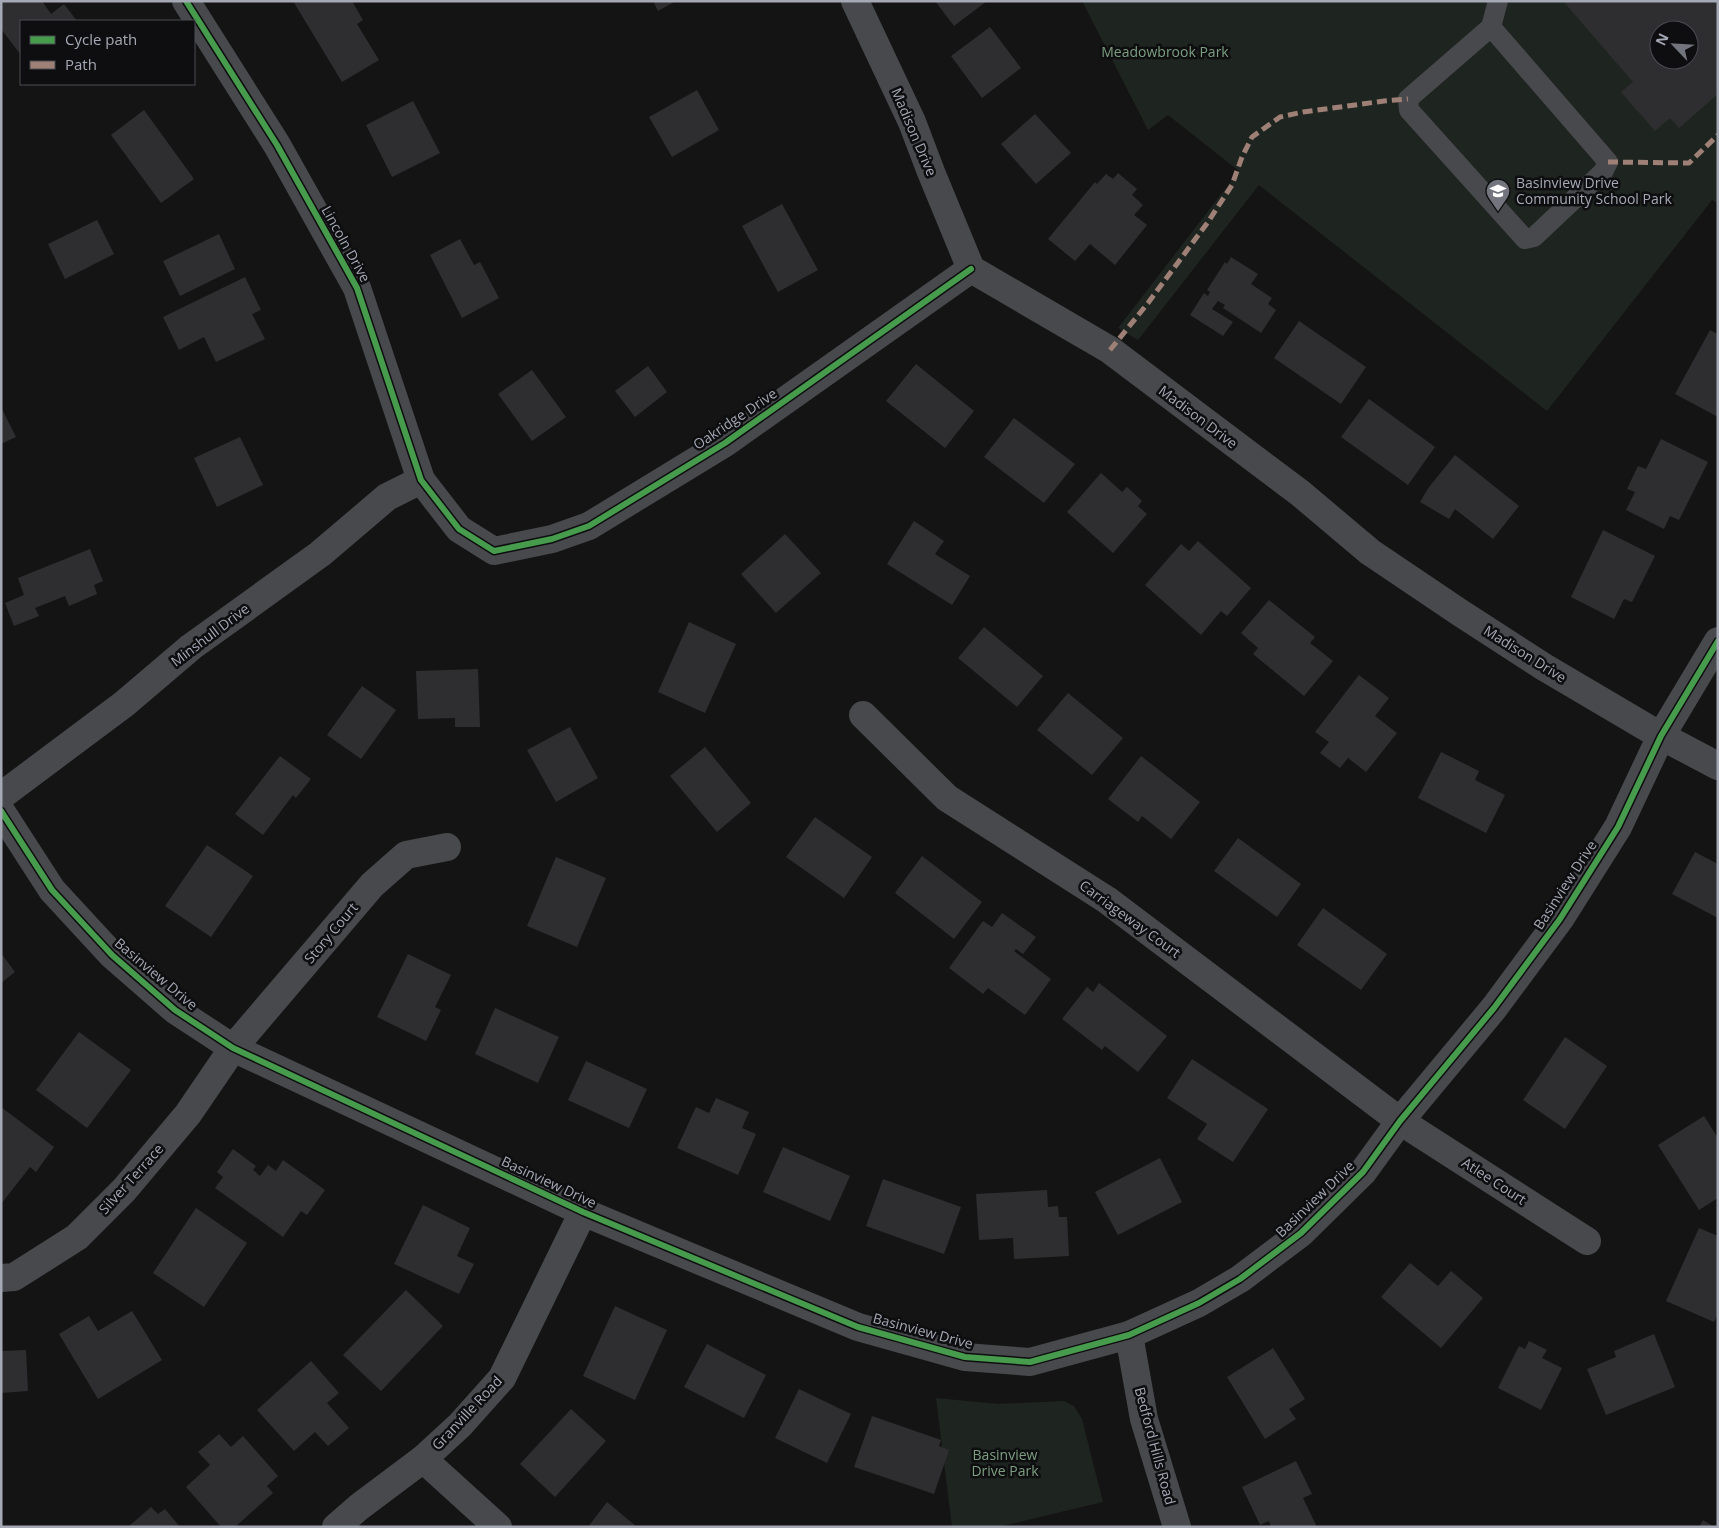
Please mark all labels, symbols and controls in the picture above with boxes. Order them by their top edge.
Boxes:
legend [20,20,195,85]
north arrow [1649,20,1699,70]
text: Cycle path [65,29,137,49]
text: N [1651,30,1673,48]
park label: Meadowbrook Park [1101,42,1229,61]
text: Path [65,54,97,74]
street label: Madison Drive [887,85,942,179]
place label: Basinview Drive Community School Park [1516,173,1672,208]
school or university icon: Basinview Drive Community School Park [1485,178,1511,212]
street label: Lincoln Drive [318,202,375,285]
street label: Madison Drive [1155,381,1242,453]
street label: Oakridge Drive [689,383,780,454]
street label: Minshull Drive [167,599,253,670]
street label: Madison Drive [1480,621,1570,687]
street label: Basinview Drive [1529,836,1601,933]
street label: Carriageway Court [1076,875,1185,962]
street label: Story Court [300,898,362,967]
street label: Basinview Drive [111,933,202,1014]
street label: Silver Terrace [94,1139,167,1218]
street label: Basinview Drive [499,1151,600,1212]
street label: Atlee Court [1458,1153,1530,1209]
street label: Basinview Drive [1271,1156,1358,1241]
street label: Basinview Drive [871,1308,975,1353]
street label: Granville Road [427,1372,506,1454]
street label: Bedford Hills Road [1131,1385,1180,1507]
park label: Basinview Drive Park [971,1445,1039,1480]

